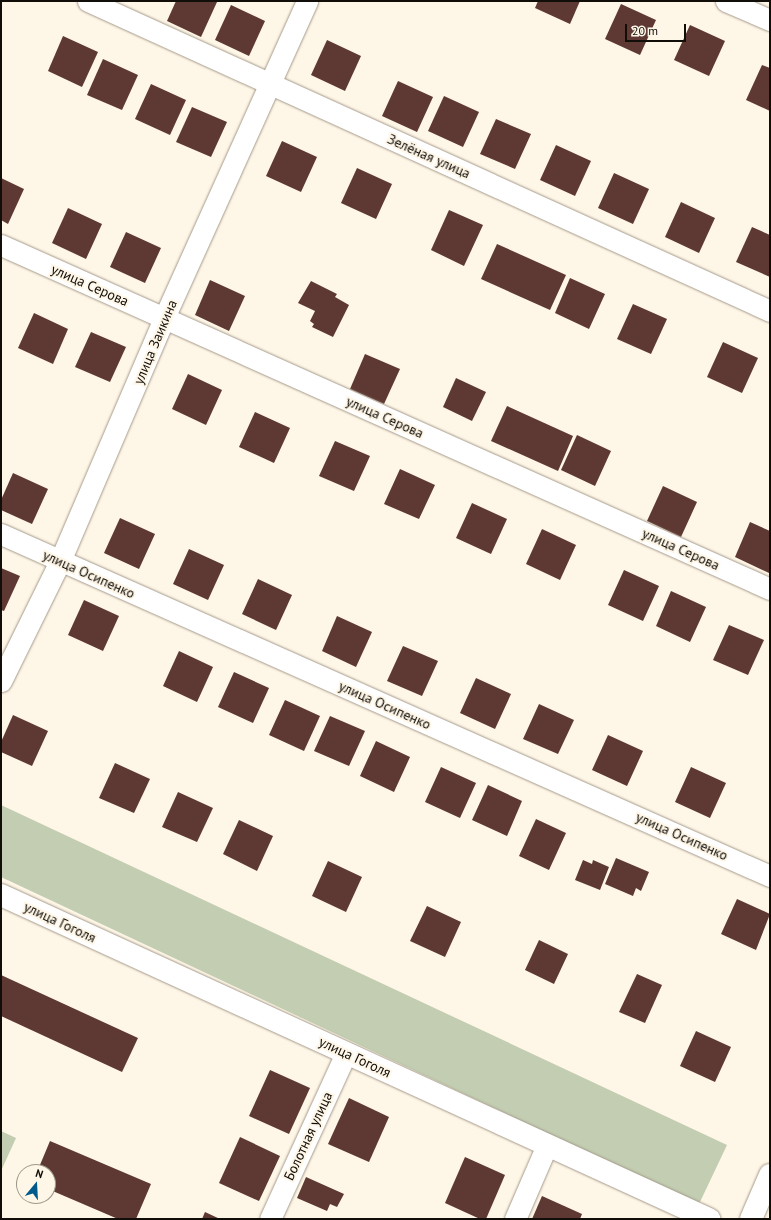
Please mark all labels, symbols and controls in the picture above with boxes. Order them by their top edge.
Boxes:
scale bar [627,16,688,42]
text: 20 m [632,23,658,38]
street label: Зелёная улица [385,130,473,182]
street label: улица Серова [49,260,131,310]
street label: улица Заикина [130,297,180,387]
street label: улица Серова [344,392,426,442]
street label: улица Серова [640,524,722,574]
street label: улица Осипенко [40,546,138,602]
street label: улица Осипенко [336,677,434,733]
street label: улица Осипенко [633,808,731,864]
street label: улица Гоголя [21,898,99,946]
street label: улица Гоголя [316,1033,394,1081]
street label: Болотная улица [280,1089,336,1183]
north arrow [16,1164,56,1204]
text: N [34,1166,45,1181]

